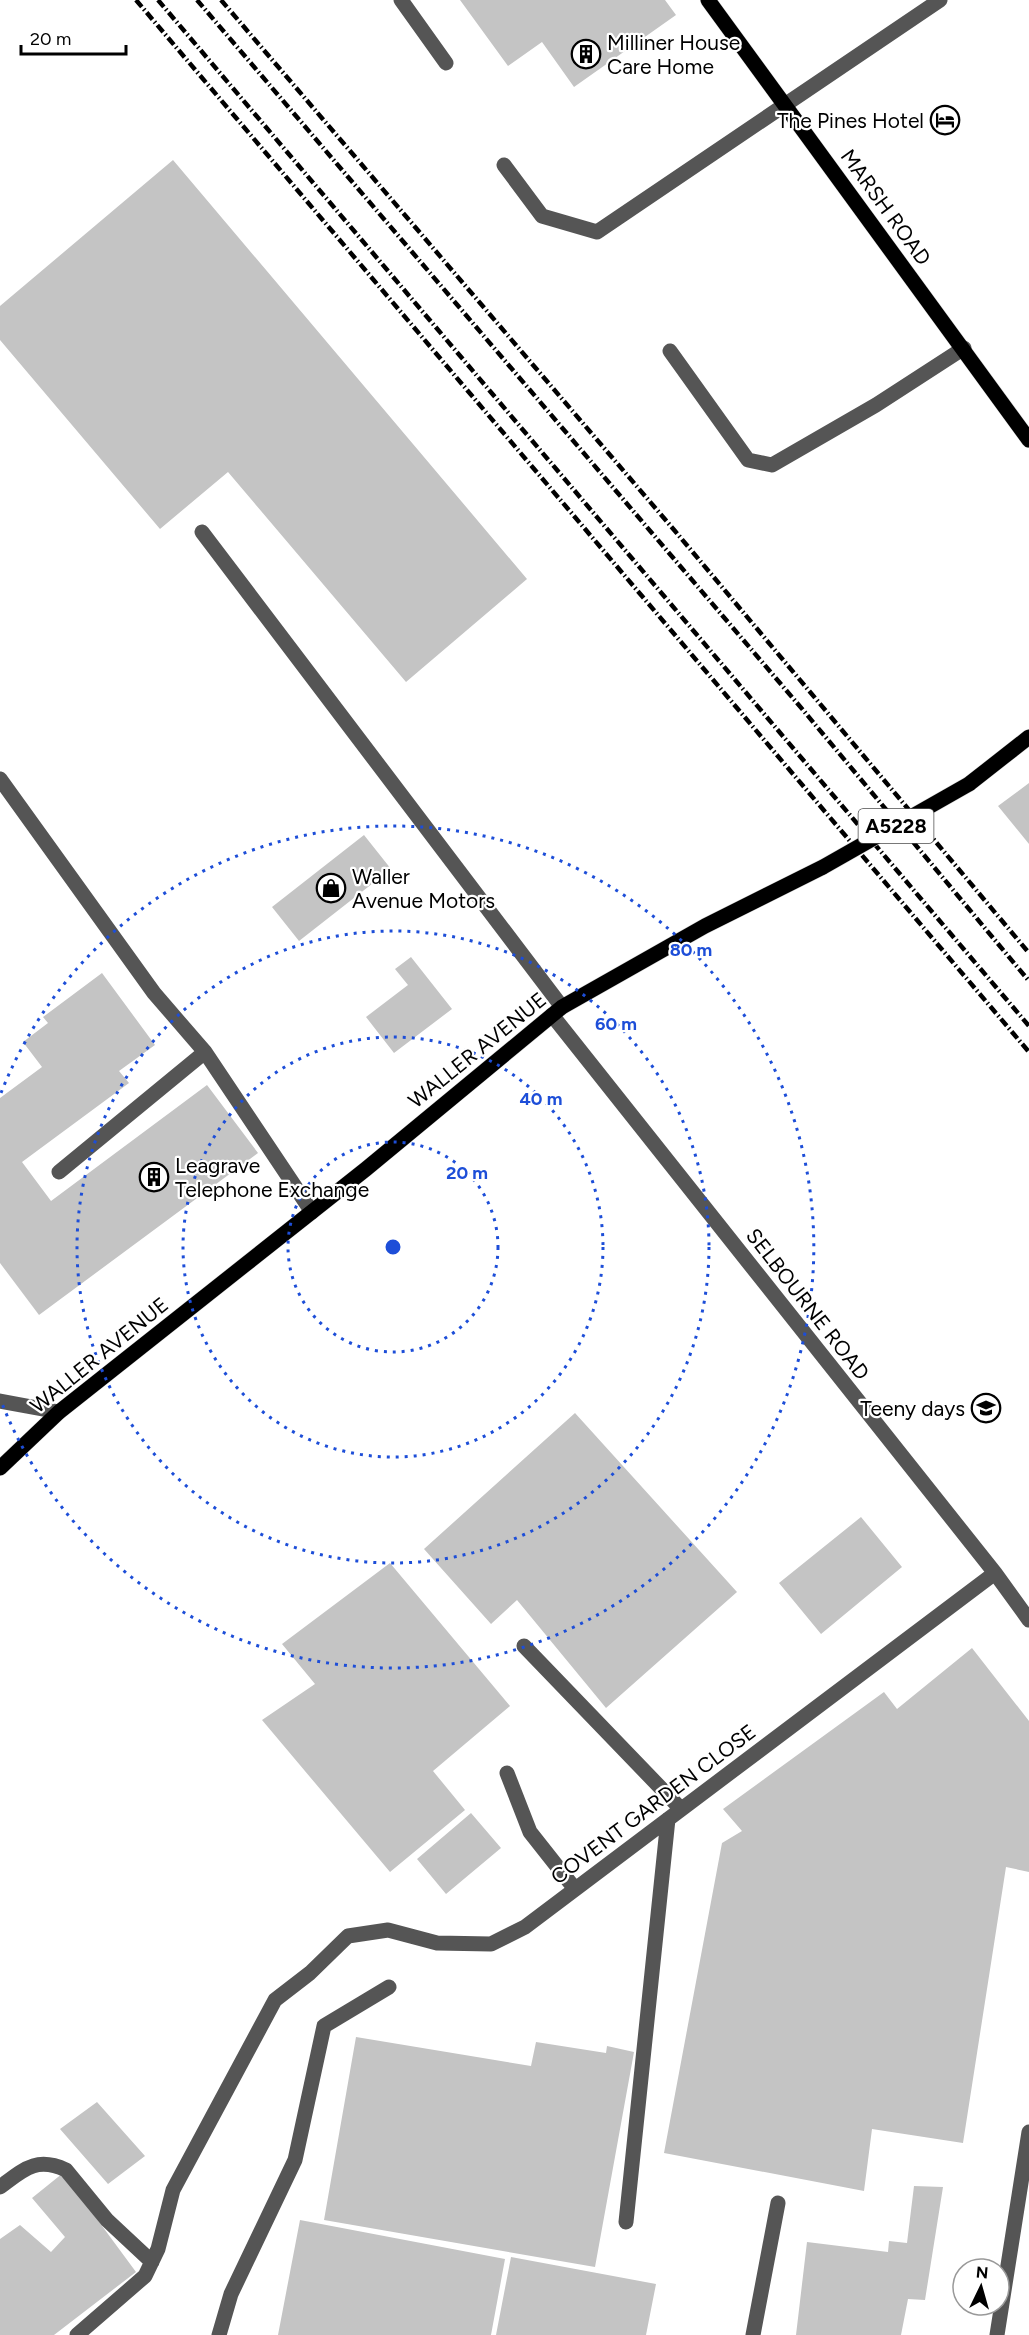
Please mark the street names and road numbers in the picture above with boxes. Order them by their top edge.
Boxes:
street label: MARSH ROAD [836,144,936,270]
road number: A5228 [858,809,934,843]
street label: WALLER AVENUE [403,987,551,1113]
street label: SELBOURNE ROAD [741,1223,875,1385]
street label: WALLER AVENUE [25,1292,173,1418]
street label: COVENT GARDEN CLOSE [546,1719,760,1889]

